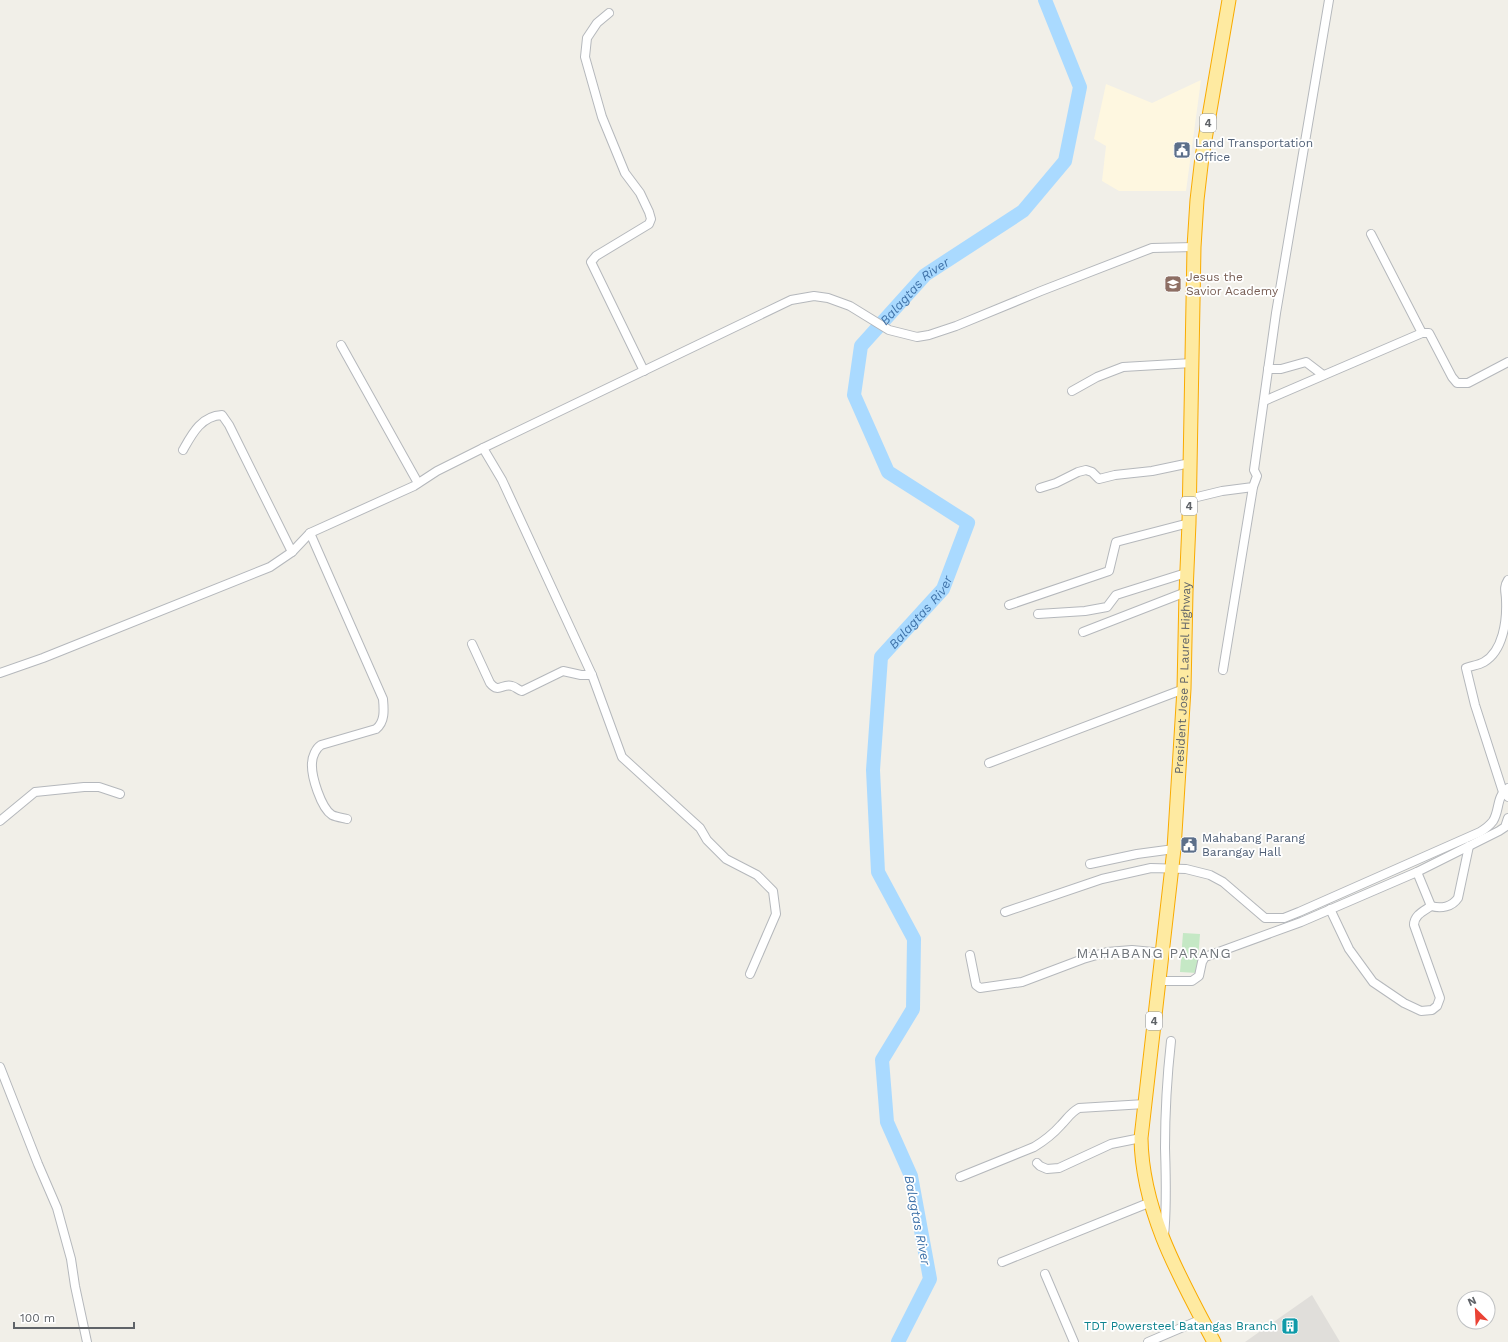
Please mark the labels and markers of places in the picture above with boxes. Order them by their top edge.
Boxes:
place label: Land Transportation Office [1195,136,1313,164]
public building icon: Land Transportation Office [1172,140,1192,160]
place label: Jesus the Savior Academy [1186,270,1279,298]
school or university icon: Jesus the Savior Academy [1163,274,1183,294]
place label: Mahabang Parang Barangay Hall [1202,831,1305,859]
public building icon: Mahabang Parang Barangay Hall [1179,835,1199,855]
building icon: TDT Powersteel Batangas Branch [1280,1316,1300,1336]
place label: TDT Powersteel Batangas Branch [1084,1319,1277,1333]

